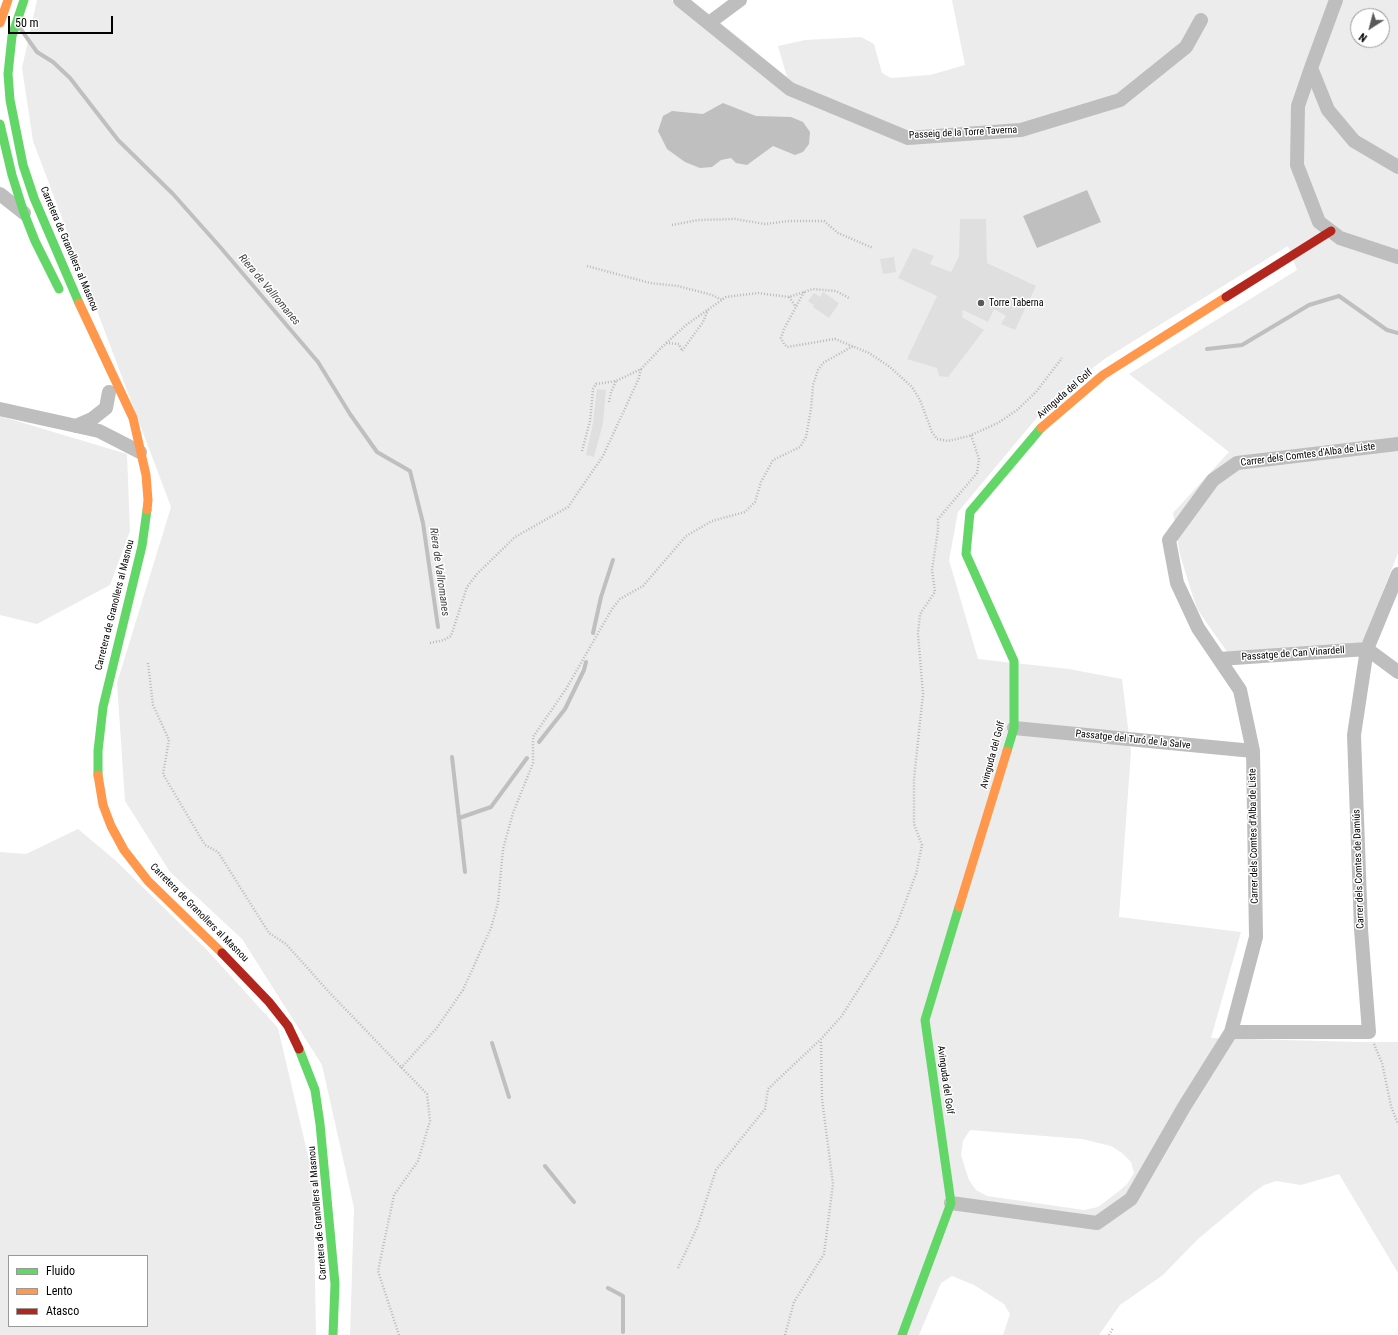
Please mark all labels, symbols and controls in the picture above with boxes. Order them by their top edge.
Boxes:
scale bar [10,8,115,34]
north arrow [1350,8,1390,48]
text: 50 m [15,16,39,30]
text: N [1357,30,1370,45]
street label: Passeig de la Torre Taverna [908,124,1018,142]
street label: Carretera de Granollers al Masnou [37,185,101,313]
water label: Riera de Vallromanes [235,252,303,328]
place label: Torre Taberna [989,297,1043,309]
marker: Torre Taberna [976,298,986,308]
street label: Avinguda del Golf [1035,367,1095,421]
street label: Carrer dels Comtes d'Alba de Liste [1240,441,1376,469]
water label: Riera de Vallromanes [426,527,452,617]
street label: Carretera de Granollers al Masnou [93,538,137,672]
street label: Passatge de Can Vinardell [1241,644,1345,664]
street label: Avinguda del Golf [978,720,1008,790]
street label: Passatge del Turó de la Salve [1075,728,1191,752]
street label: Carrer dels Comtes d'Alba de Liste [1247,768,1261,904]
street label: Carrer dels Comtes de Damiús [1351,809,1367,929]
street label: Carretera de Granollers al Masnou [147,861,251,965]
street label: Avinguda del Golf [934,1045,956,1115]
street label: Carretera de Granollers al Masnou [306,1146,330,1280]
legend [8,1255,148,1327]
text: Fluido [46,1264,75,1278]
text: Lento [46,1284,73,1298]
text: Atasco [46,1304,79,1318]

